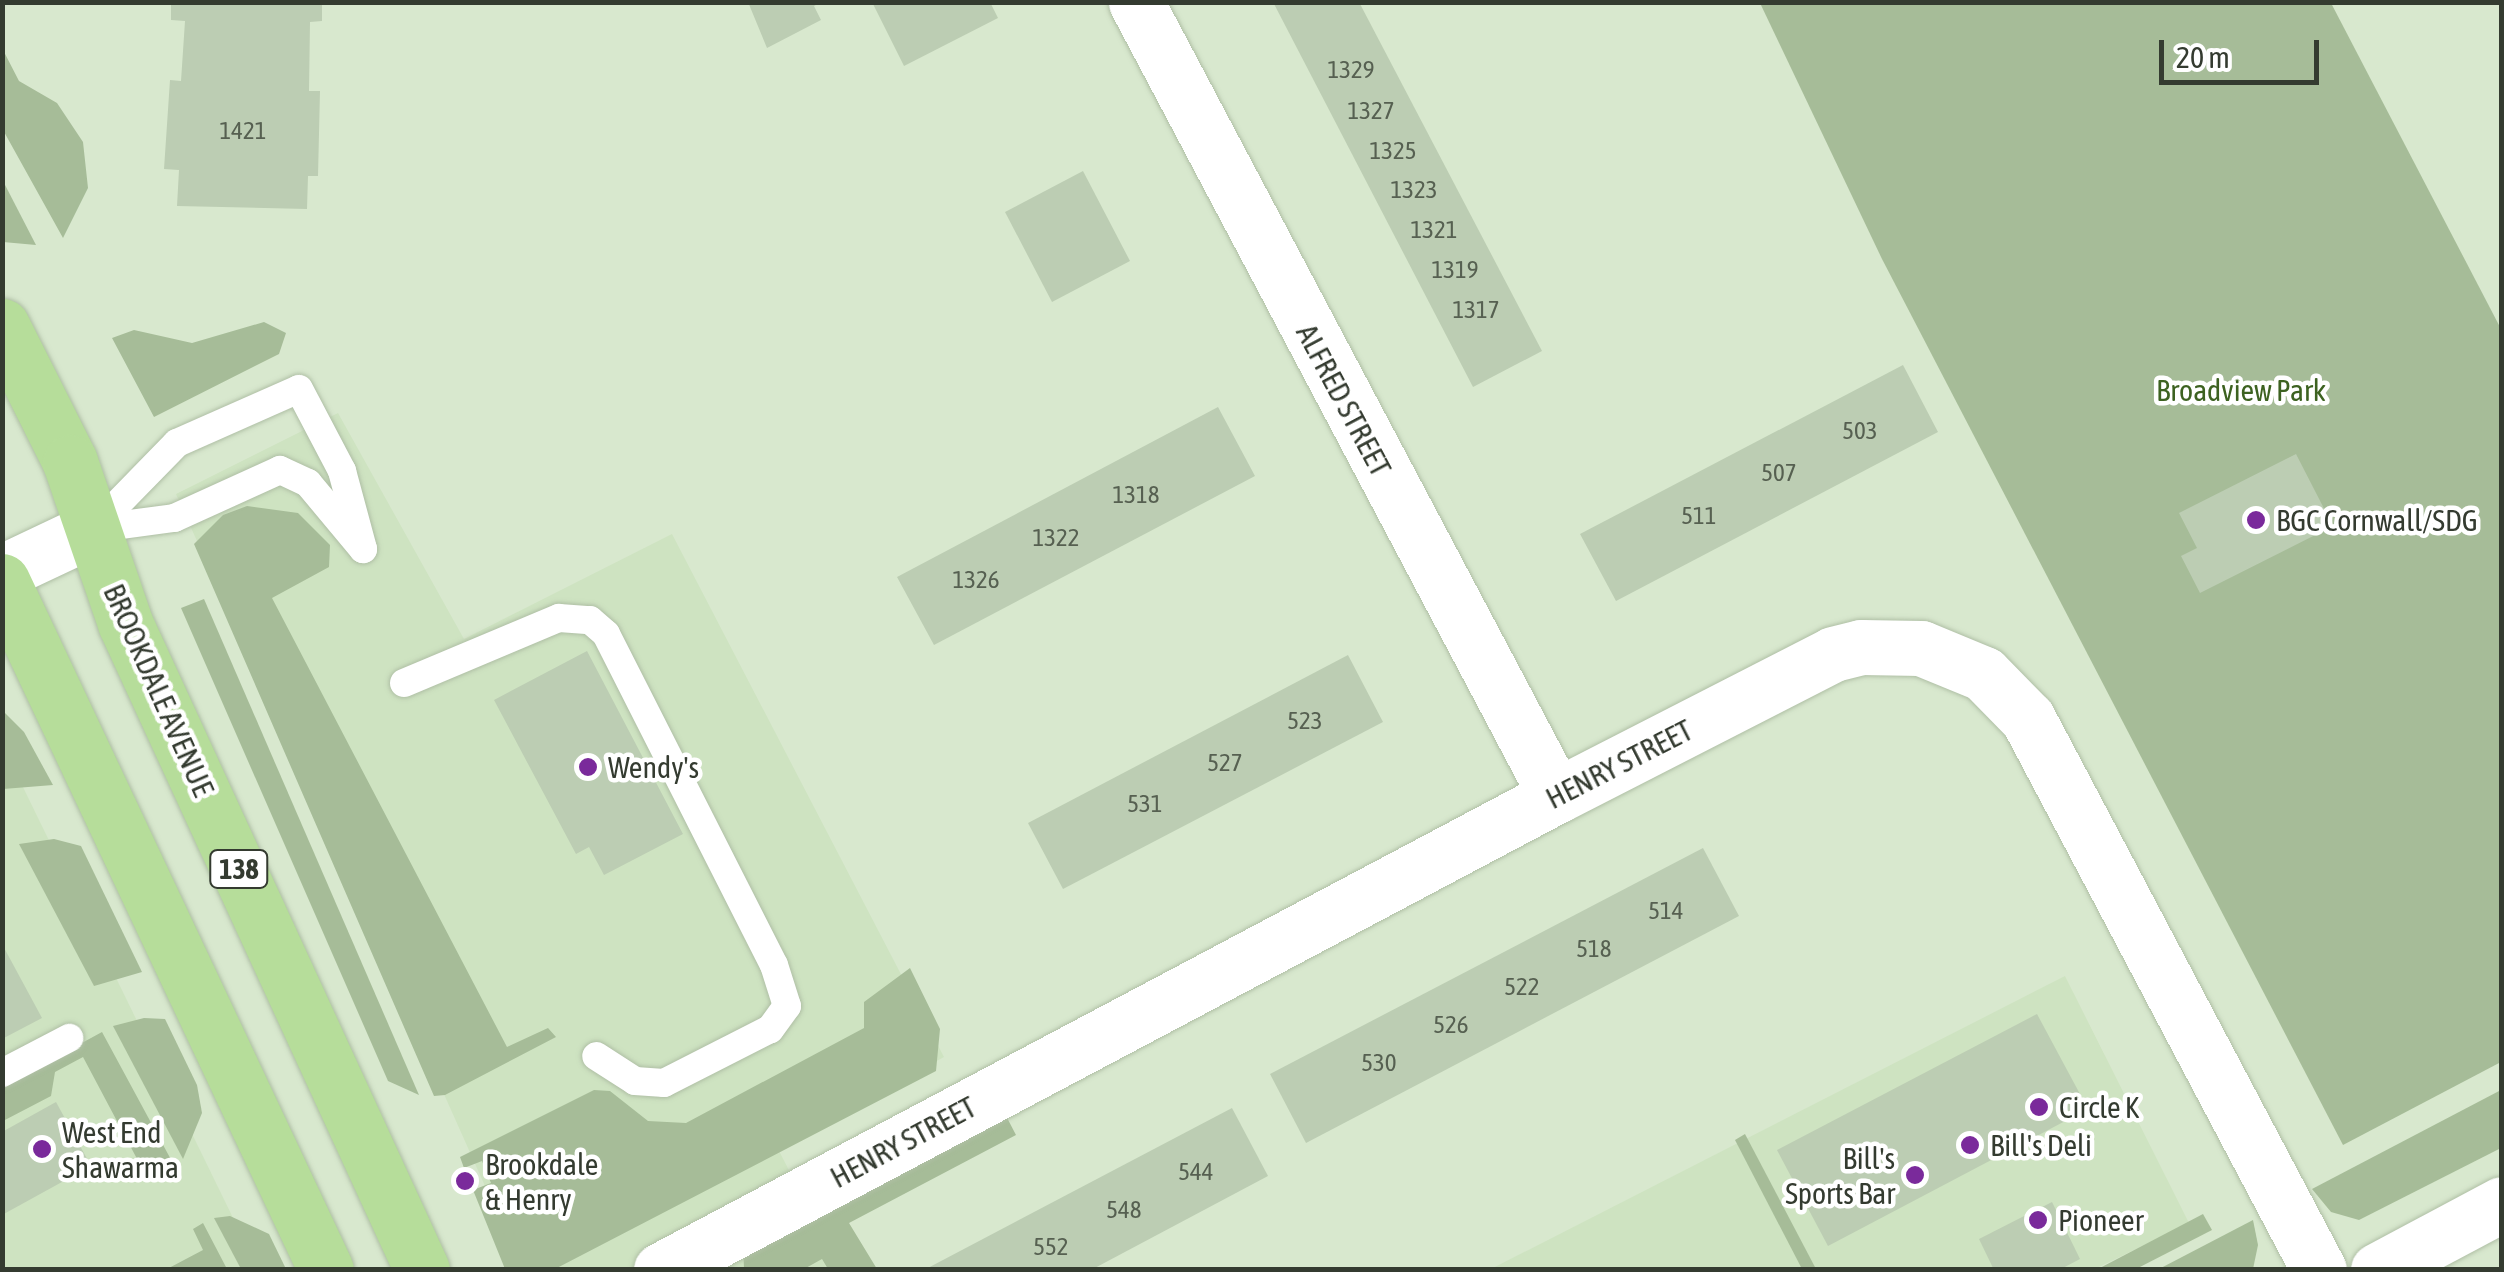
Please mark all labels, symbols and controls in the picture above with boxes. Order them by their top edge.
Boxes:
scale bar [2164,20,2324,82]
text: 20 m [2176,40,2230,74]
house number: 1329 [1328,54,1374,84]
house number: 1327 [1348,95,1394,125]
house number: 1421 [220,115,266,145]
house number: 1325 [1370,135,1416,165]
house number: 1323 [1391,174,1437,204]
house number: 1321 [1411,214,1457,244]
house number: 1319 [1432,254,1478,284]
house number: 1317 [1453,294,1499,324]
street label: ALFRED STREET [1289,318,1399,482]
park label: Broadview Park [2156,372,2326,408]
house number: 503 [1842,415,1878,445]
house number: 507 [1761,457,1797,487]
house number: 1318 [1113,479,1159,509]
house number: 511 [1681,500,1717,530]
place label: BGC Cornwall/SDG [2276,502,2478,538]
marker: BGC Cornwall/SDG [2245,509,2267,531]
house number: 1322 [1033,522,1079,552]
house number: 1326 [953,564,999,594]
street label: BROOKDALE AVENUE [96,578,222,802]
house number: 523 [1287,705,1323,735]
street label: HENRY STREET [1540,712,1698,816]
house number: 527 [1207,747,1243,777]
place label: Wendy's [608,749,699,785]
marker: Wendy's [577,756,599,778]
house number: 531 [1127,788,1163,818]
road number: 138 [209,846,269,892]
house number: 514 [1648,895,1684,925]
house number: 518 [1576,933,1612,963]
house number: 522 [1504,971,1540,1001]
house number: 526 [1433,1009,1469,1039]
house number: 530 [1361,1047,1397,1077]
street label: HENRY STREET [824,1089,982,1195]
place label: Circle K [2059,1089,2139,1125]
marker: Circle K [2028,1096,2050,1118]
place label: West End Shawarma [62,1114,179,1184]
place label: Bill's Deli [1990,1127,2092,1163]
marker: Bill's Deli [1959,1134,1981,1156]
marker: West End Shawarma [31,1138,53,1160]
place label: Bill's Sports Bar [1785,1140,1895,1210]
place label: Brookdale & Henry [485,1146,598,1216]
house number: 544 [1178,1156,1214,1186]
marker: Bill's Sports Bar [1904,1164,1926,1186]
marker: Brookdale & Henry [454,1170,476,1192]
house number: 548 [1106,1194,1142,1224]
place label: Pioneer [2058,1202,2144,1238]
marker: Pioneer [2027,1209,2049,1231]
house number: 552 [1033,1231,1069,1261]

